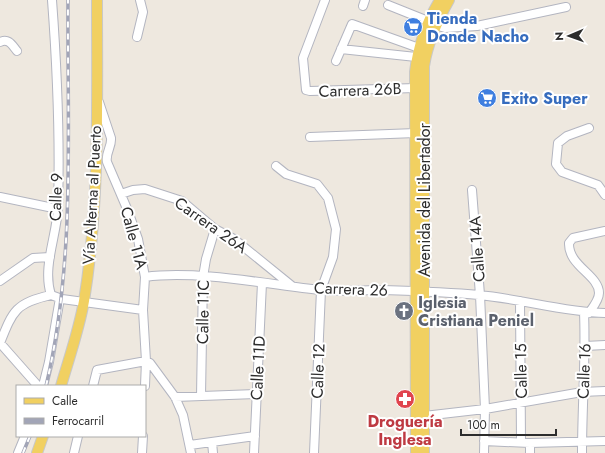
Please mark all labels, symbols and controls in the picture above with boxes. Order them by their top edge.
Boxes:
place label: Tienda Donde Nacho [427,7,529,48]
supermarket icon: Tienda Donde Nacho [402,16,424,38]
north arrow [549,16,589,56]
text: N [551,32,567,41]
street label: Carrera 26B [318,77,402,103]
supermarket icon: Exito Super [476,87,498,109]
place label: Exito Super [501,87,588,110]
street label: Avenida del Libertador [413,123,436,277]
street label: Vía Alterna al Puerto [77,125,107,265]
street label: Calle 9 [44,172,68,222]
street label: Carrera 26A [170,191,253,259]
street label: Calle 11A [115,204,154,272]
street label: Calle 14A [463,215,491,283]
street label: Carrera 26 [314,276,388,302]
street label: Calle 11C [191,280,215,344]
place label: Iglesia Cristiana Peniel [418,291,534,332]
church icon: Iglesia Cristiana Peniel [393,300,415,322]
street label: Calle 11D [245,335,271,401]
street label: Calle 12 [306,343,330,399]
street label: Calle 15 [509,343,533,399]
street label: Calle 16 [572,343,596,399]
legend [16,385,146,437]
pharmacy icon: Droguería Inglesa [394,388,416,410]
text: Calle [52,392,78,410]
place label: Droguería Inglesa [367,410,443,451]
scale bar [461,411,556,437]
text: Ferrocarril [52,412,104,430]
text: 100 m [467,416,500,434]

